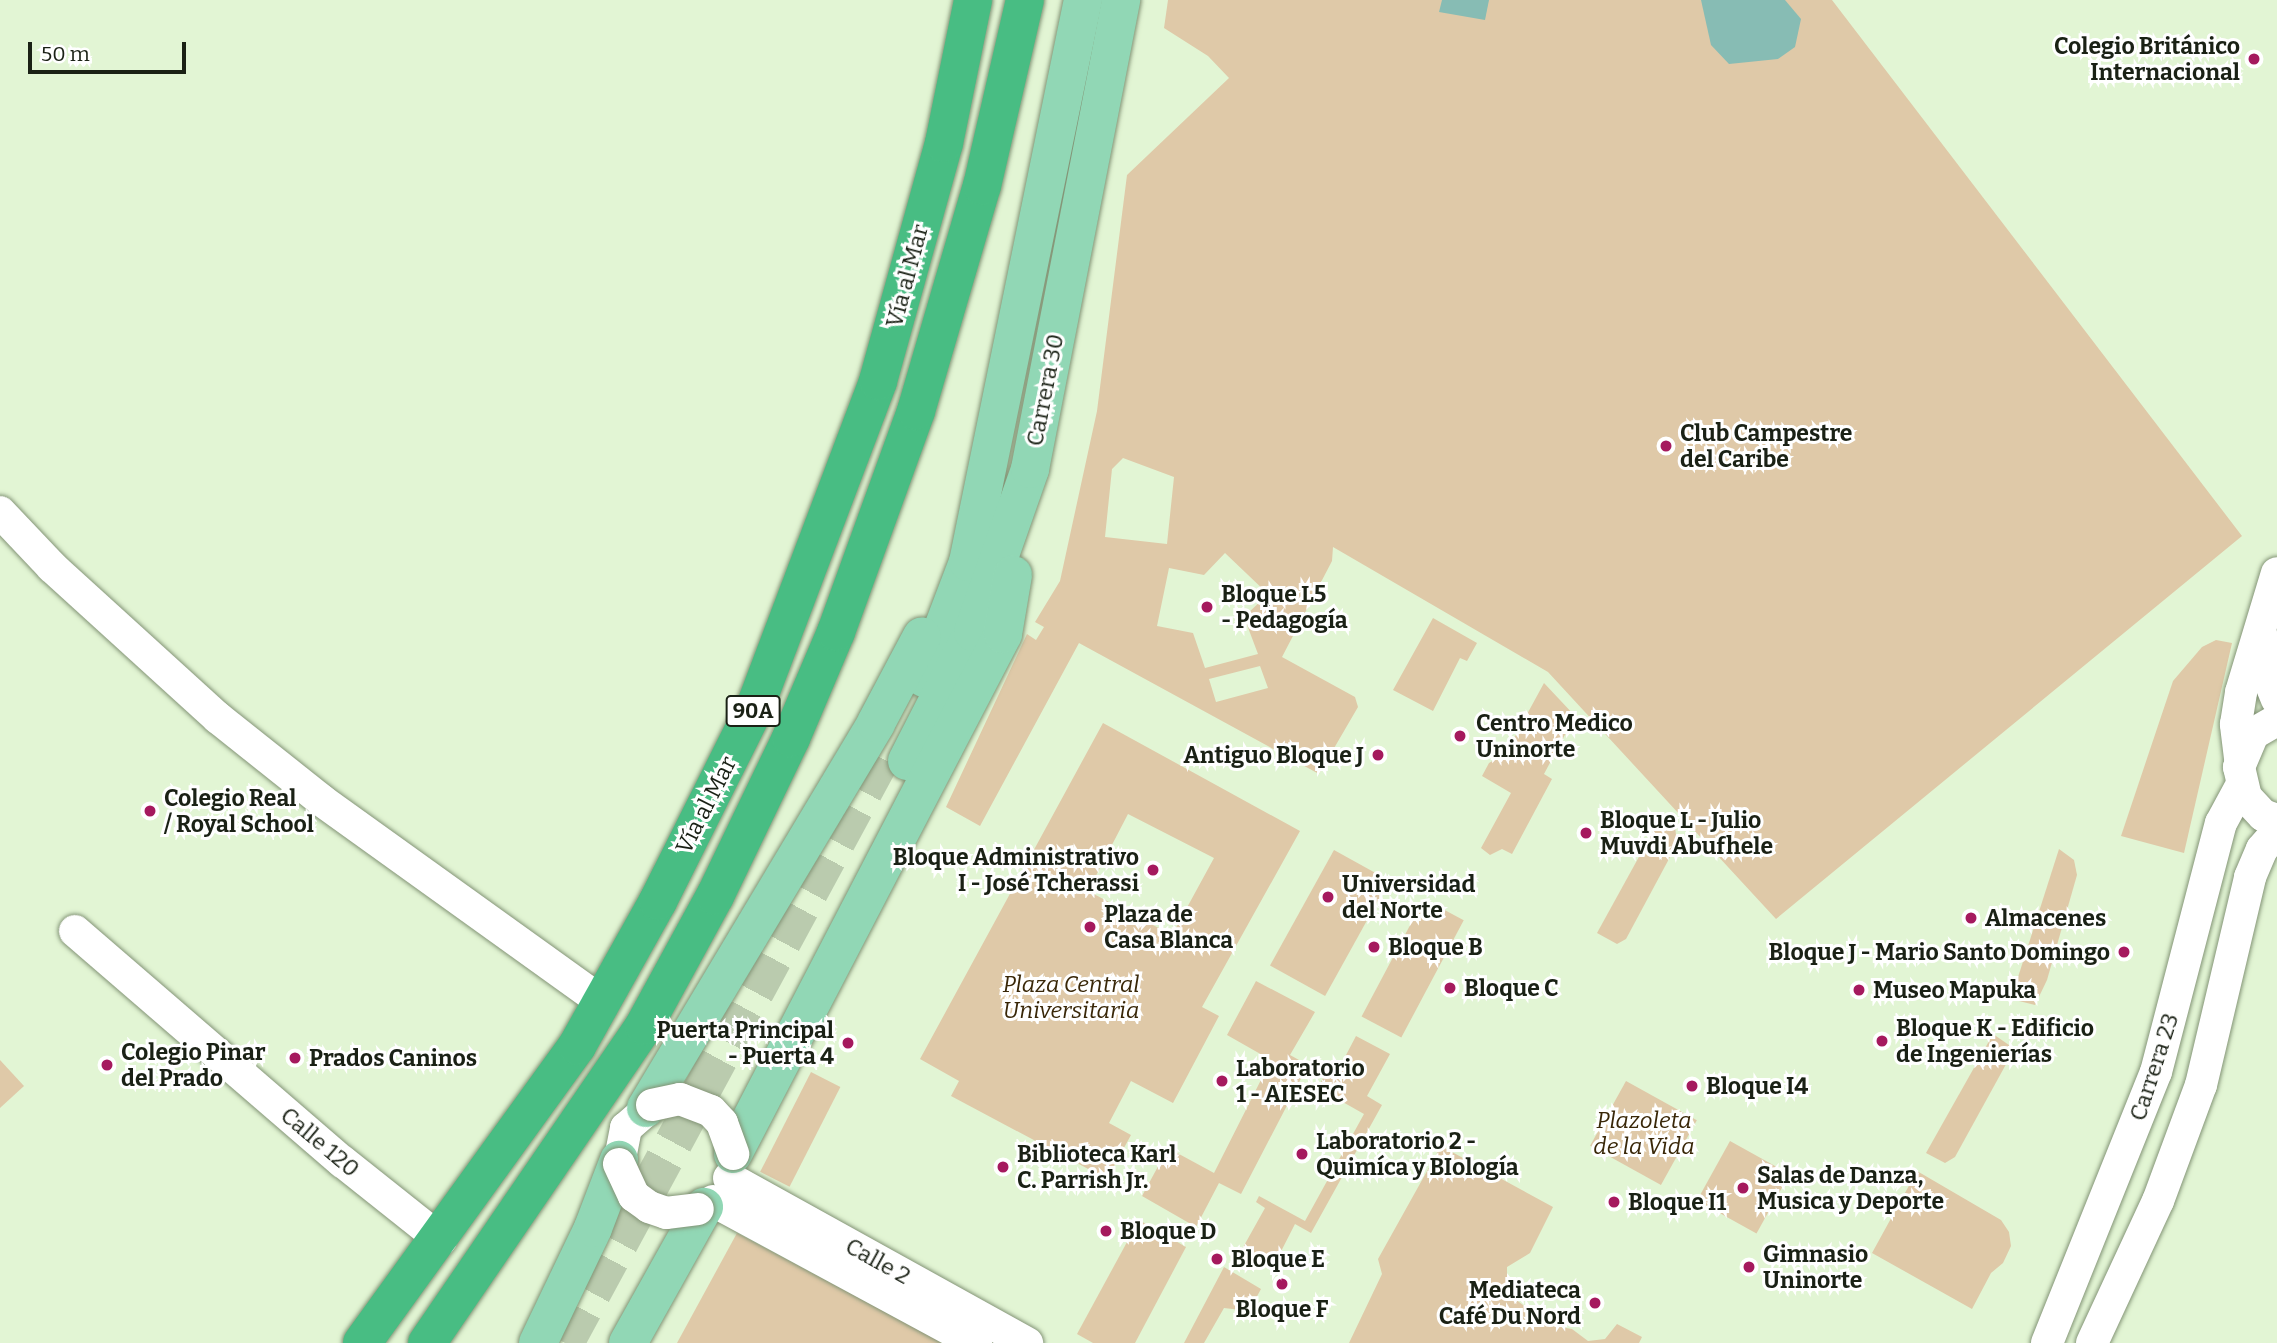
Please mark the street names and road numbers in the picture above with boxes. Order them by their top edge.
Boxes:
street label: Vía al Mar [880,221,934,331]
street label: Carrera 30 [1021,332,1069,448]
road number: 90A [725,694,781,728]
street label: Vía al Mar [670,752,742,858]
street label: Carrera 23 [2124,1010,2184,1124]
street label: Calle 120 [275,1101,365,1183]
street label: Calle 2 [841,1232,915,1290]

